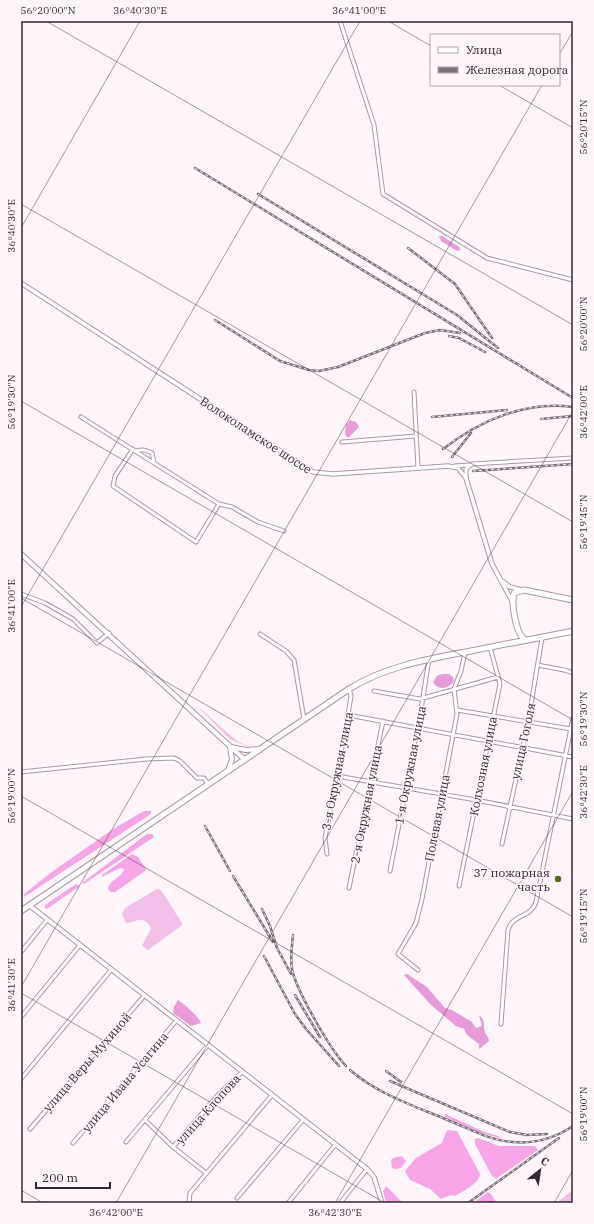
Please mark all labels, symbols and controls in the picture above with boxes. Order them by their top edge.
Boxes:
text: 56°20'00"N [21,4,76,17]
text: 36°40'30"E [113,4,167,17]
text: 36°41'00"E [332,4,386,17]
legend [430,34,560,86]
text: Улица [466,42,503,57]
text: Железная дорога [466,62,569,77]
text: 56°20'15"N [577,99,590,155]
text: 36°40'30"E [5,199,18,253]
text: 56°20'00"N [577,296,590,352]
text: 56°19'30"N [5,374,18,430]
text: 36°42'00"E [577,385,590,439]
street label: Волоколамское шоссе [197,393,315,477]
text: 56°19'45"N [577,494,590,550]
text: 36°41'00"E [5,579,18,633]
text: 56°19'30"N [577,691,590,747]
street label: улица Гоголя [508,701,538,781]
street label: 1-я Окружная улица [391,704,429,826]
street label: 3-я Окружная улица [318,710,356,832]
street label: Колхозная улица [466,715,500,817]
street label: 2-я Окружная улица [347,743,385,865]
text: 36°42'30"E [577,765,590,819]
text: 56°19'00"N [5,768,18,824]
street label: Полевая улица [421,773,453,863]
place label: 37 пожарная часть [473,865,550,894]
marker: 37 пожарная часть [553,874,563,884]
text: 56°19'15"N [577,888,590,944]
text: 36°41'30"E [5,958,18,1012]
street label: улица Веры Мухиной [40,1009,134,1115]
street label: улица Ивана Усагина [79,1029,172,1135]
street label: улица Клопова [173,1071,244,1147]
text: 56°19'00"N [577,1086,590,1142]
north arrow [520,1150,560,1190]
text: С [538,1153,552,1169]
scale bar [36,1164,110,1190]
text: 200 m [42,1170,78,1185]
text: 36°42'00"E [89,1206,143,1219]
text: 36°42'30"E [308,1206,362,1219]

